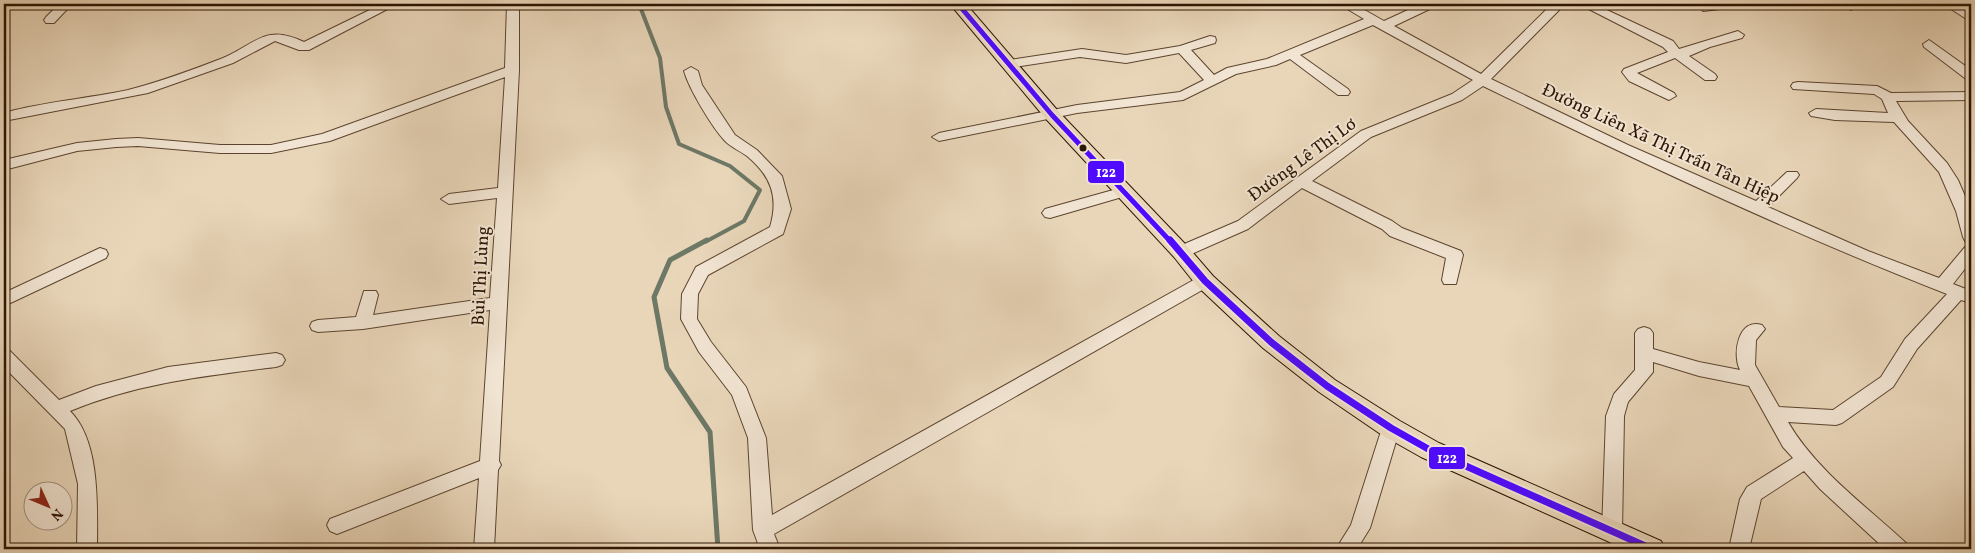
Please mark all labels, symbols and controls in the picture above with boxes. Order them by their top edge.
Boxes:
street label: Đường Liên Xã Thị Trấn Tân Hiệp [1537,78,1784,211]
street label: Đường Lê Thị Lơ [1243,112,1362,208]
unlabelled marker [1078,143,1088,153]
line badge: 122 [1087,160,1125,184]
text: 122 [1096,164,1116,183]
street label: Bùi Thị Lùng [466,226,497,327]
line badge: 122 [1428,446,1466,470]
text: 122 [1437,450,1457,469]
north arrow [22,480,72,530]
text: N [46,504,67,524]

